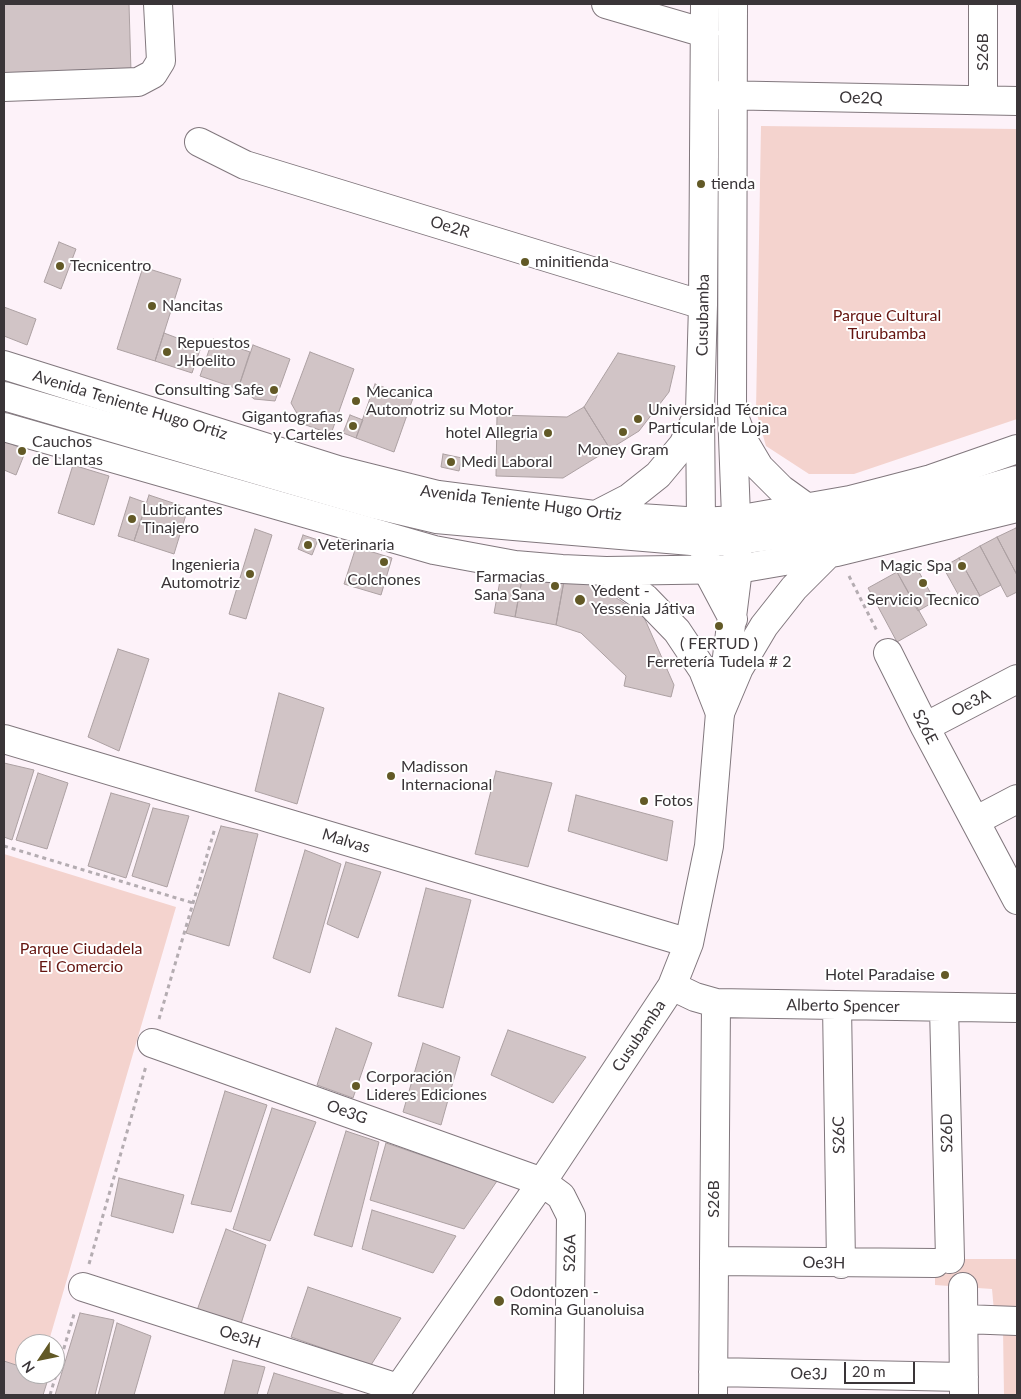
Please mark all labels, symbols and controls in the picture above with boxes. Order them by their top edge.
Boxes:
street label: S26B [973,33,993,71]
street label: Oe2Q [839,88,883,108]
place label: tienda [711,174,755,194]
marker: tienda [695,178,707,190]
street label: Oe2R [428,212,472,242]
place label: minitienda [535,252,609,272]
place label: Tecnicentro [70,256,151,276]
marker: minitienda [519,256,531,268]
marker: Tecnicentro [54,260,66,272]
street label: Cusubamba [693,274,713,356]
place label: Nancitas [162,296,223,316]
marker: Nancitas [146,300,158,312]
park label: Parque Cultural Turubamba [833,306,941,344]
place label: Repuestos JHoelito [177,333,250,371]
marker: Repuestos JHoelito [161,346,173,358]
street label: Avenida Teniente Hugo Ortiz [30,366,230,444]
place label: Consulting Safe [154,380,264,400]
place label: Mecanica Automotriz su Motor [366,382,513,420]
marker: Consulting Safe [268,384,280,396]
marker: Mecanica Automotriz su Motor [350,395,362,407]
place label: Universidad Técnica Particular de Loja [648,400,787,438]
place label: Gigantografias y Carteles [242,407,343,445]
marker: Universidad Técnica Particular de Loja [632,413,644,425]
marker: Gigantografias y Carteles [347,420,359,432]
place label: hotel Allegria [445,423,538,443]
marker: Money Gram [617,426,629,438]
marker: hotel Allegria [542,427,554,439]
place label: Cauchos de Llantas [32,432,103,470]
place label: Money Gram [577,440,669,460]
marker: Cauchos de Llantas [16,445,28,457]
place label: Medi Laboral [461,452,553,472]
marker: Medi Laboral [445,456,457,468]
street label: Avenida Teniente Hugo Ortiz [419,481,623,525]
place label: Lubricantes Tinajero [142,500,223,538]
marker: Lubricantes Tinajero [126,513,138,525]
place label: Veterinaria [318,535,394,555]
marker: Veterinaria [302,539,314,551]
place label: Ingenieria Automotriz [161,555,240,593]
marker: Colchones [378,556,390,568]
place label: Magic Spa [880,556,952,576]
marker: Magic Spa [956,560,968,572]
place label: Farmacias Sana Sana [474,567,545,605]
marker: Ingenieria Automotriz [244,568,256,580]
place label: Colchones [347,570,421,590]
marker: Servicio Tecnico [917,577,929,589]
marker: Farmacias Sana Sana [549,580,561,592]
place label: Yedent - Yessenia Játiva [591,581,695,619]
place label: Servicio Tecnico [867,590,979,610]
marker: Yedent - Yessenia Játiva [573,593,587,607]
marker: ( FERTUD ) Ferretería Tudela # 2 [713,620,725,632]
place label: ( FERTUD ) Ferretería Tudela # 2 [647,634,791,672]
street label: Oe3A [948,685,994,721]
street label: S26E [908,706,942,748]
place label: Madisson Internacional [401,757,492,795]
marker: Madisson Internacional [385,770,397,782]
place label: Fotos [654,791,693,811]
marker: Fotos [638,795,650,807]
street label: Malvas [320,825,372,857]
park label: Parque Ciudadela El Comercio [20,939,142,977]
place label: Hotel Paradaise [825,965,935,985]
marker: Hotel Paradaise [939,969,951,981]
street label: Alberto Spencer [786,995,900,1017]
street label: Cusubamba [608,997,670,1075]
place label: Corporación Lideres Ediciones [366,1067,487,1105]
marker: Corporación Lideres Ediciones [350,1080,362,1092]
street label: Oe3G [324,1096,370,1128]
street label: S26D [937,1113,957,1153]
street label: S26C [829,1116,849,1154]
street label: S26B [704,1180,724,1218]
street label: S26A [560,1234,580,1272]
street label: Oe3H [803,1253,845,1273]
place label: Odontozen - Romina Guanoluisa [510,1282,644,1320]
marker: Odontozen - Romina Guanoluisa [492,1294,506,1308]
street label: Oe3H [217,1321,263,1353]
north arrow [15,1334,65,1384]
scale bar [846,1352,917,1384]
text: N [18,1358,38,1376]
text: 20 m [852,1362,886,1380]
street label: Oe3J [790,1364,828,1384]

